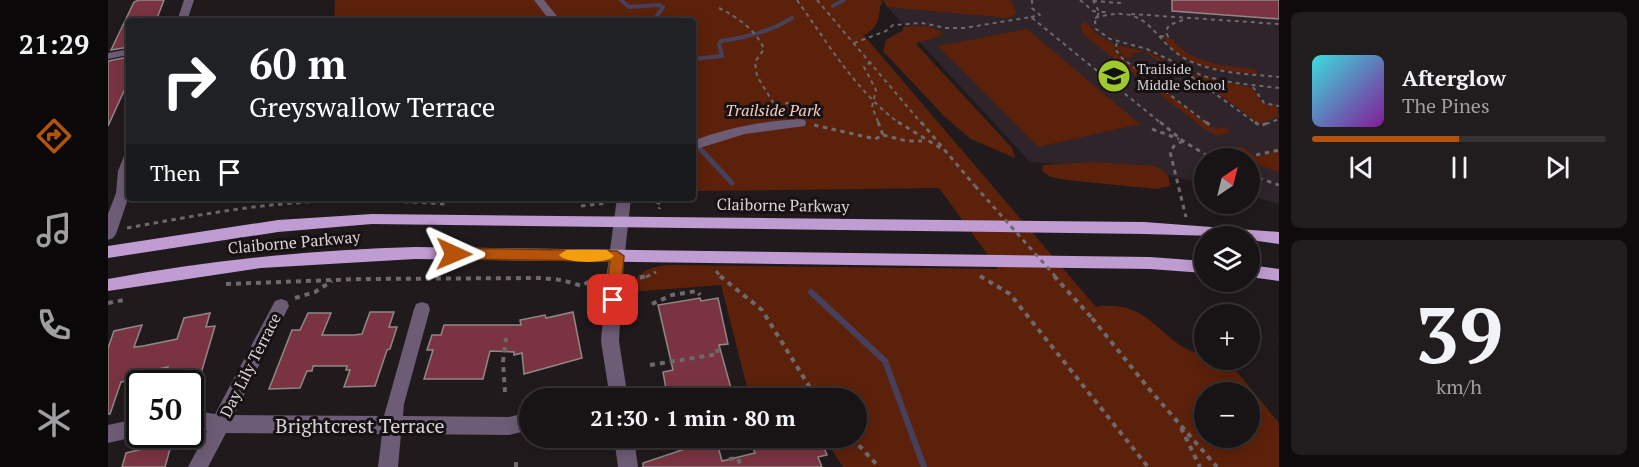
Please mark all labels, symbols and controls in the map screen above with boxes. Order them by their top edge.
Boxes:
text: 21:29 [19,26,89,62]
text: 60 m [249,35,347,91]
icon: right [150,42,228,120]
school or university icon: Trailside Middle School [1096,58,1132,94]
place label: Trailside Middle School [1137,59,1226,94]
text: Afterglow [1402,63,1506,92]
text: Greyswallow Terrace [249,89,495,125]
text: The Pines [1402,92,1490,119]
park label: Trailside Park [725,99,821,121]
icon: directions [33,115,75,157]
north arrow [1194,148,1260,214]
map controls [1194,148,1260,448]
icon: previous [1345,151,1378,184]
icon: pause [1443,151,1476,184]
icon: next [1541,151,1574,184]
icon: arrive [213,156,246,189]
text: Then [150,158,201,187]
street label: Claiborne Parkway [716,193,851,217]
icon: music [33,209,75,251]
position arrow [422,222,486,286]
street label: Claiborne Parkway [227,225,362,259]
button: layers [1194,226,1260,292]
pin [587,274,638,325]
text: 39 [1415,282,1503,385]
icon: arrive [596,283,629,316]
icon: phone [33,304,75,346]
button: + [1194,304,1260,370]
street label: Day Lily Terrace [214,309,286,421]
speed limit sign: 50 [126,370,204,448]
text: km/h [1436,373,1482,400]
button: − [1194,382,1260,448]
icon: climate [33,399,75,441]
text: 21:30 · 1 min · 80 m [590,403,796,432]
street label: Brightcrest Terrace [275,412,445,439]

